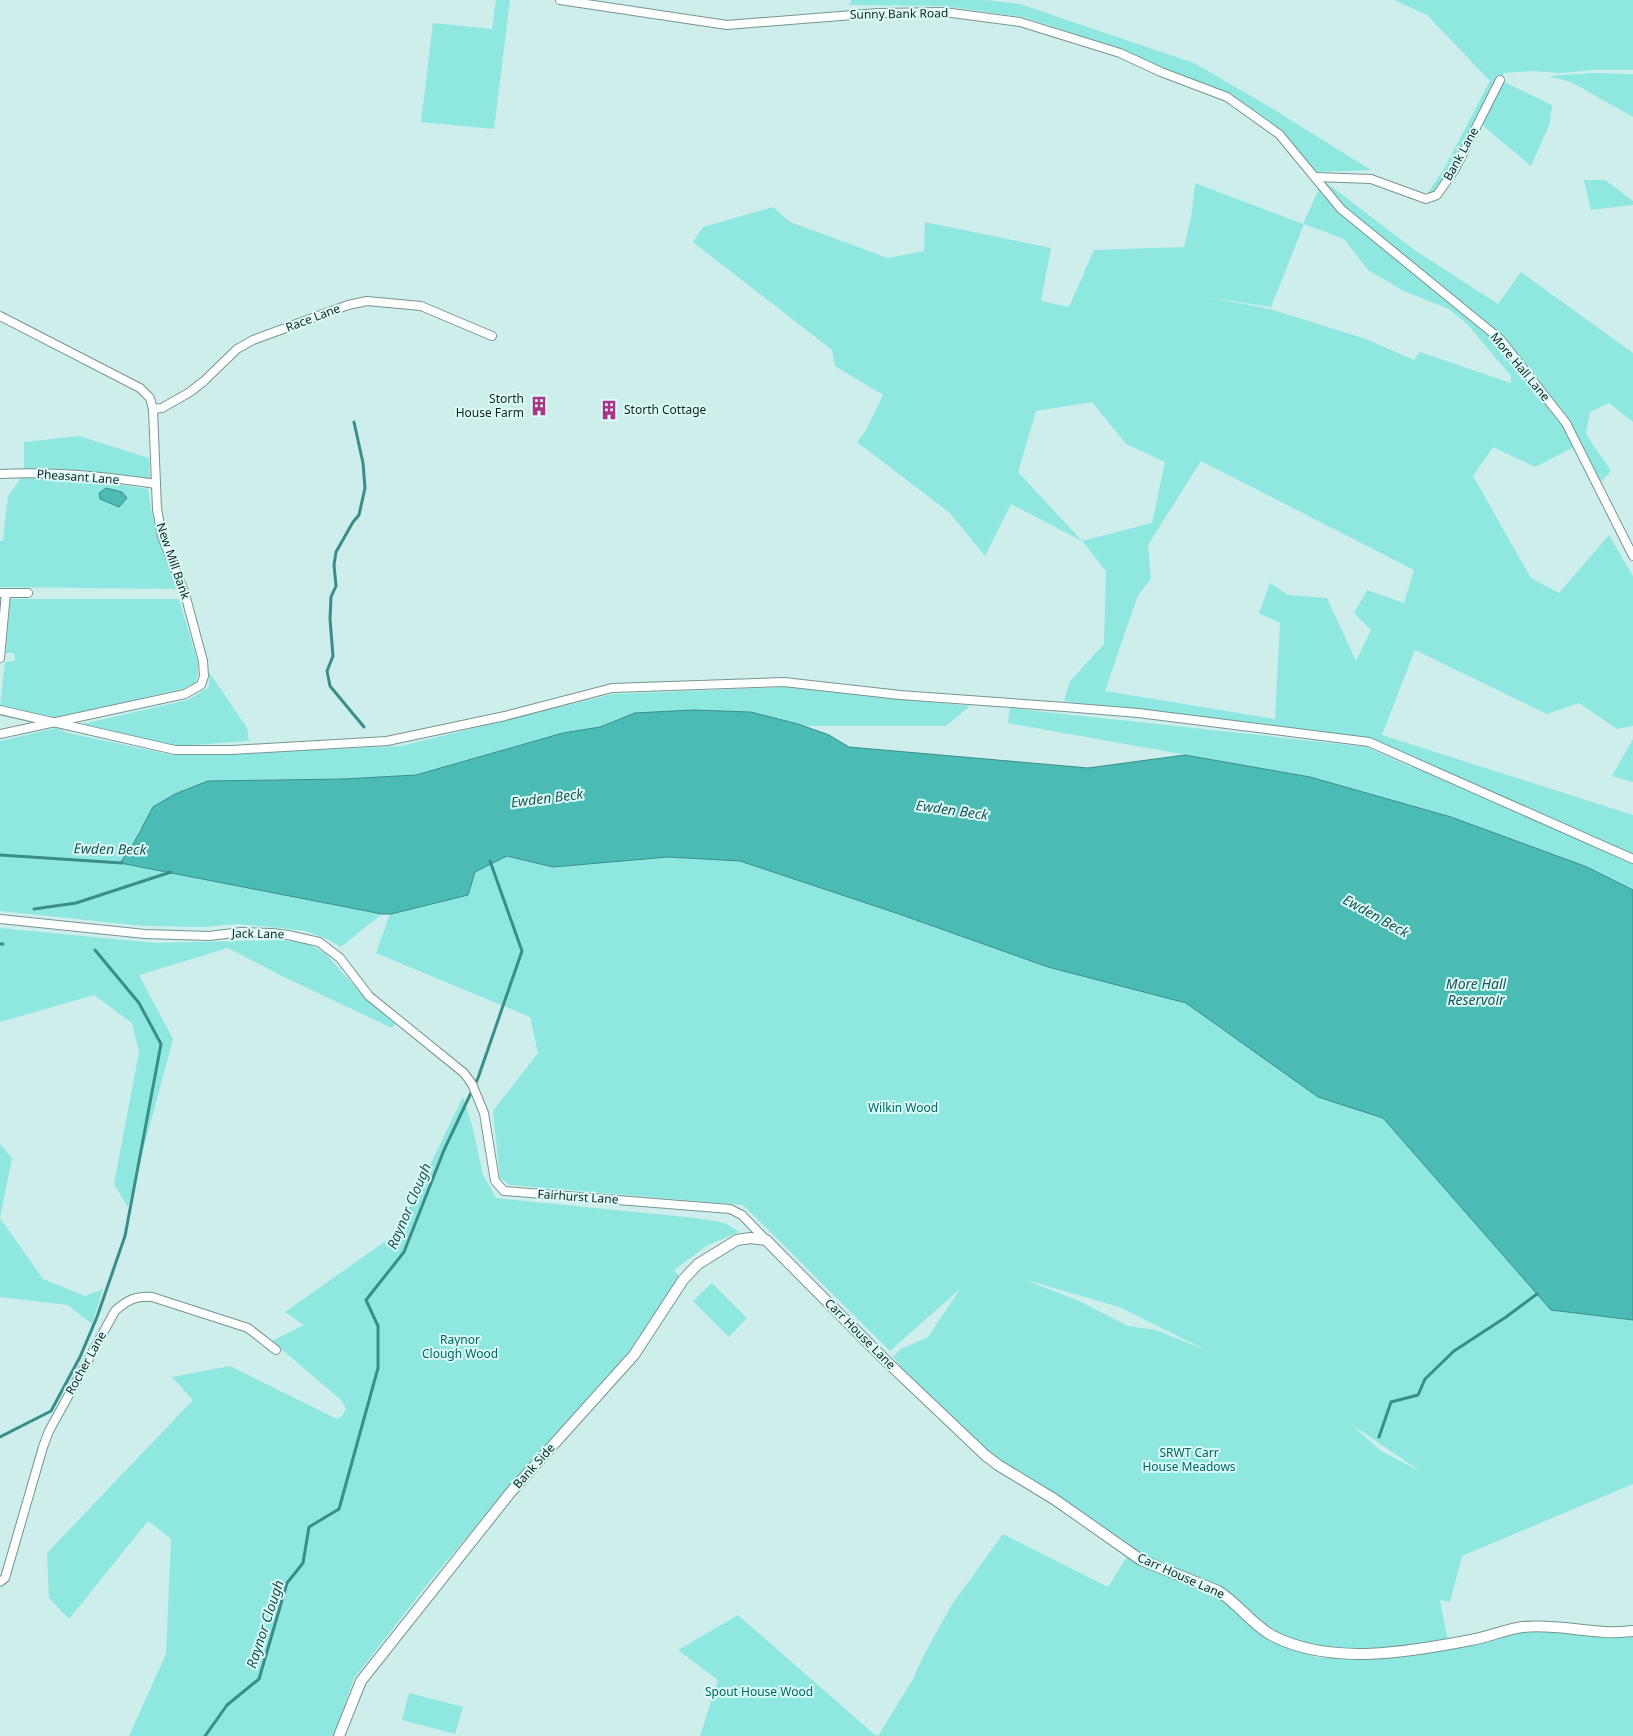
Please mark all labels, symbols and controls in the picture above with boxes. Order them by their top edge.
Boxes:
street label: Sunny Bank Road [850,4,948,23]
street label: Bank Lane [1439,124,1482,184]
street label: Race Lane [283,299,343,336]
street label: More Hall Lane [1487,329,1554,405]
place label: Storth House Farm [456,390,524,421]
building icon: Storth House Farm [528,395,550,417]
building icon: Storth Cottage [598,399,620,421]
place label: Storth Cottage [624,401,707,418]
street label: Pheasant Lane [36,465,120,488]
street label: New Mill Bank [152,520,195,602]
water label: Ewden Beck [510,784,585,811]
water label: Ewden Beck [915,795,990,824]
water label: Ewden Beck [73,838,148,859]
water label: Ewden Beck [1340,890,1414,942]
street label: Jack Lane [231,925,285,942]
water label: More Hall Reservoir [1446,974,1507,1009]
park label: Wilkin Wood [868,1099,938,1116]
water label: Raynor Clough [382,1160,435,1252]
street label: Fairhurst Lane [537,1185,619,1208]
street label: Carr House Lane [821,1294,900,1373]
street label: Rocher Lane [61,1328,110,1397]
park label: Raynor Clough Wood [422,1331,498,1362]
street label: Bank Side [509,1439,559,1492]
park label: SRWT Carr House Meadows [1142,1444,1236,1475]
street label: Carr House Lane [1135,1549,1228,1602]
water label: Raynor Clough [241,1577,288,1670]
park label: Spout House Wood [705,1683,813,1700]

